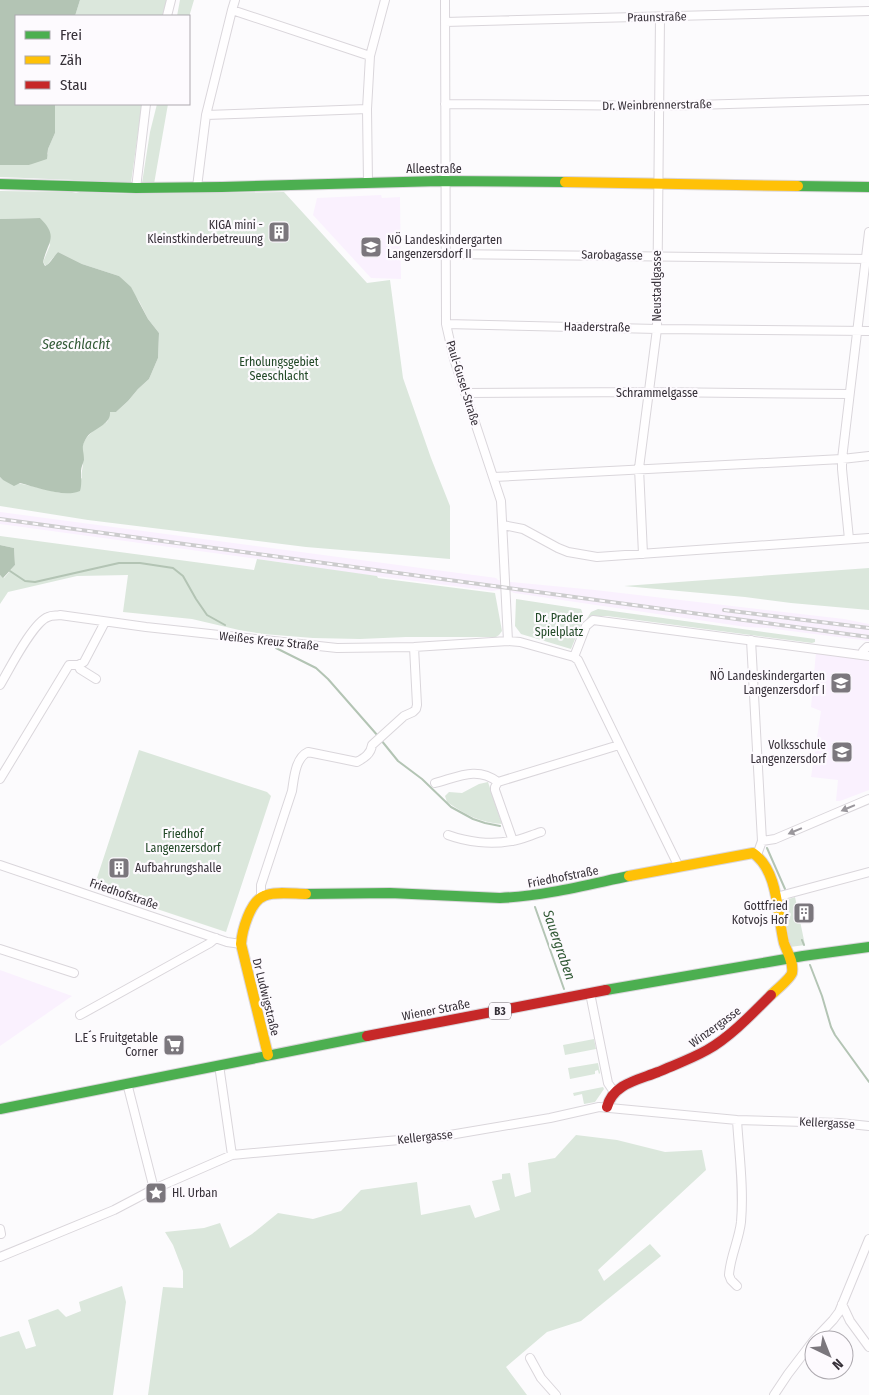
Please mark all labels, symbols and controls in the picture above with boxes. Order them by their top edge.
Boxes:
street label: Praunstraße [627,9,687,25]
legend [15,15,190,105]
text: Frei [60,26,82,44]
text: Zäh [60,51,82,69]
text: Stau [60,76,87,94]
street label: Dr. Weinbrennerstraße [602,97,712,113]
street label: Alleestraße [406,162,462,176]
place label: KIGA mini - Kleinstkinderbetreuung [147,218,263,246]
building icon: KIGA mini - Kleinstkinderbetreuung [267,220,291,244]
place label: NÖ Landeskindergarten Langenzersdorf II [387,231,502,261]
school or university icon: NÖ Landeskindergarten Langenzersdorf II [359,235,383,259]
street label: Sarobagasse [581,247,643,263]
street label: Neustadlgasse [650,250,664,322]
street label: Haaderstraße [564,319,630,335]
water label: Seeschlacht [41,336,110,353]
street label: Paul-Gusel-Straße [443,339,483,427]
park label: Erholungsgebiet Seeschlacht [239,355,319,383]
street label: Schrammelgasse [616,386,698,400]
park label: Dr. Prader Spielplatz [535,611,584,639]
street label: Weißes Kreuz Straße [219,629,320,653]
place label: NÖ Landeskindergarten Langenzersdorf I [710,667,825,697]
school or university icon: NÖ Landeskindergarten Langenzersdorf I [829,671,853,695]
place label: Volksschule Langenzersdorf [751,738,827,766]
school or university icon: Volksschule Langenzersdorf [830,740,854,764]
one-way arrow [840,804,855,812]
park label: Friedhof Langenzersdorf [145,827,222,855]
one-way arrow [788,827,802,835]
building icon: Aufbahrungshalle [107,856,131,880]
place label: Aufbahrungshalle [135,861,222,875]
street label: Friedhofstraße [526,863,600,891]
street label: Friedhofstraße [88,876,160,912]
place label: Gottfried Kotvojs Hof [732,899,789,927]
building icon: Gottfried Kotvojs Hof [792,901,816,925]
water label: Sauergraben [539,907,579,982]
street label: Dr Ludwigstraße [250,957,282,1037]
street label: Wiener Straße [401,997,471,1023]
road number: B3 [489,1002,511,1019]
street label: Winzergasse [687,1004,744,1050]
place label: L.E´s Fruitgetable Corner [75,1030,159,1059]
supermarket icon: L.E´s Fruitgetable Corner [162,1033,186,1057]
street label: Kellergasse [799,1115,855,1131]
street label: Kellergasse [397,1127,453,1147]
place icon: Hl. Urban [144,1181,168,1205]
place label: Hl. Urban [172,1186,218,1200]
north arrow [804,1330,854,1380]
text: N [829,1355,846,1373]

